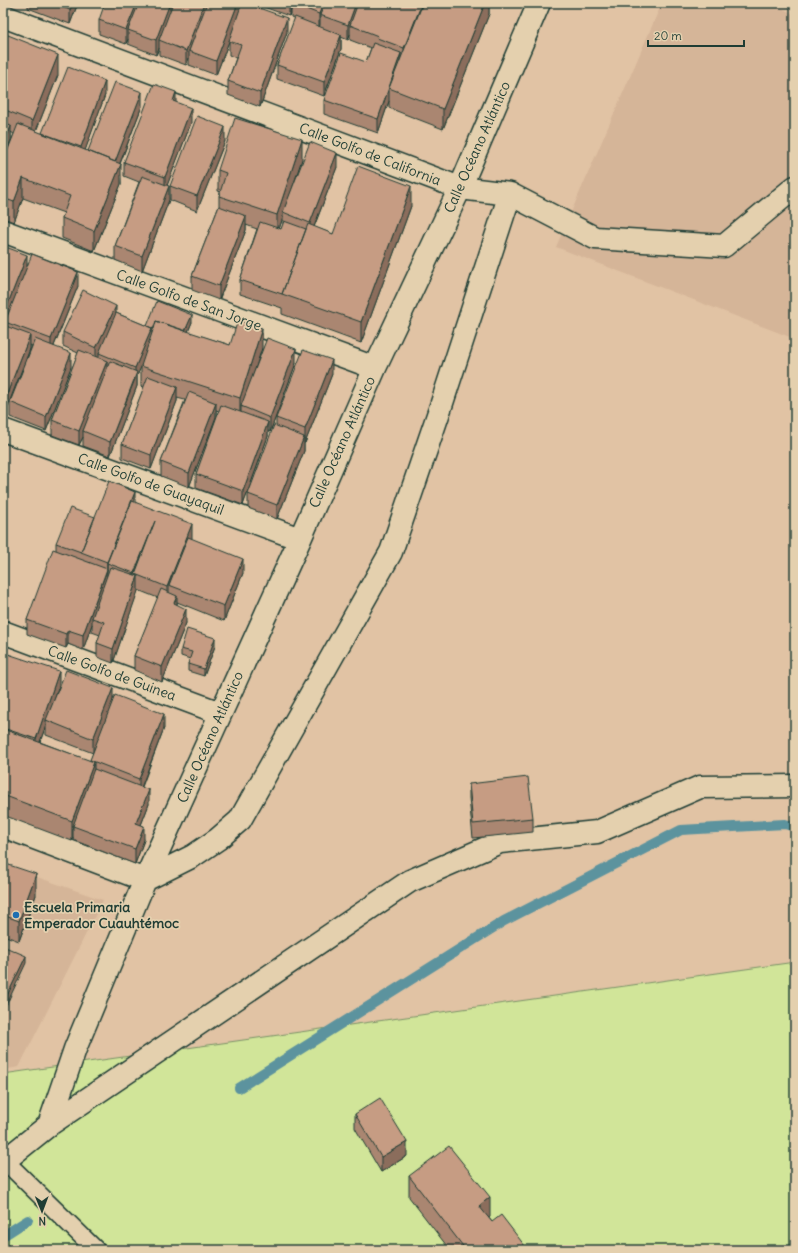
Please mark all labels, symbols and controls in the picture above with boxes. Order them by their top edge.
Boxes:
scale bar [648,22,744,48]
text: 20 m [654,28,682,43]
street label: Calle Océano Atlántico [440,78,514,216]
street label: Calle Golfo de California [296,119,444,189]
street label: Calle Golfo de San Jorge [114,265,264,335]
street label: Calle Océano Atlántico [305,373,379,511]
street label: Calle Golfo de Guayaquil [75,449,227,519]
street label: Calle Golfo de Guinea [45,641,179,705]
street label: Calle Océano Atlántico [173,668,247,806]
place label: Escuela Primaria Emperador Cuauhtémoc [24,898,179,932]
marker: Escuela Primaria Emperador Cuauhtémoc [11,910,21,920]
north arrow [22,1191,62,1231]
text: N [38,1214,46,1228]

